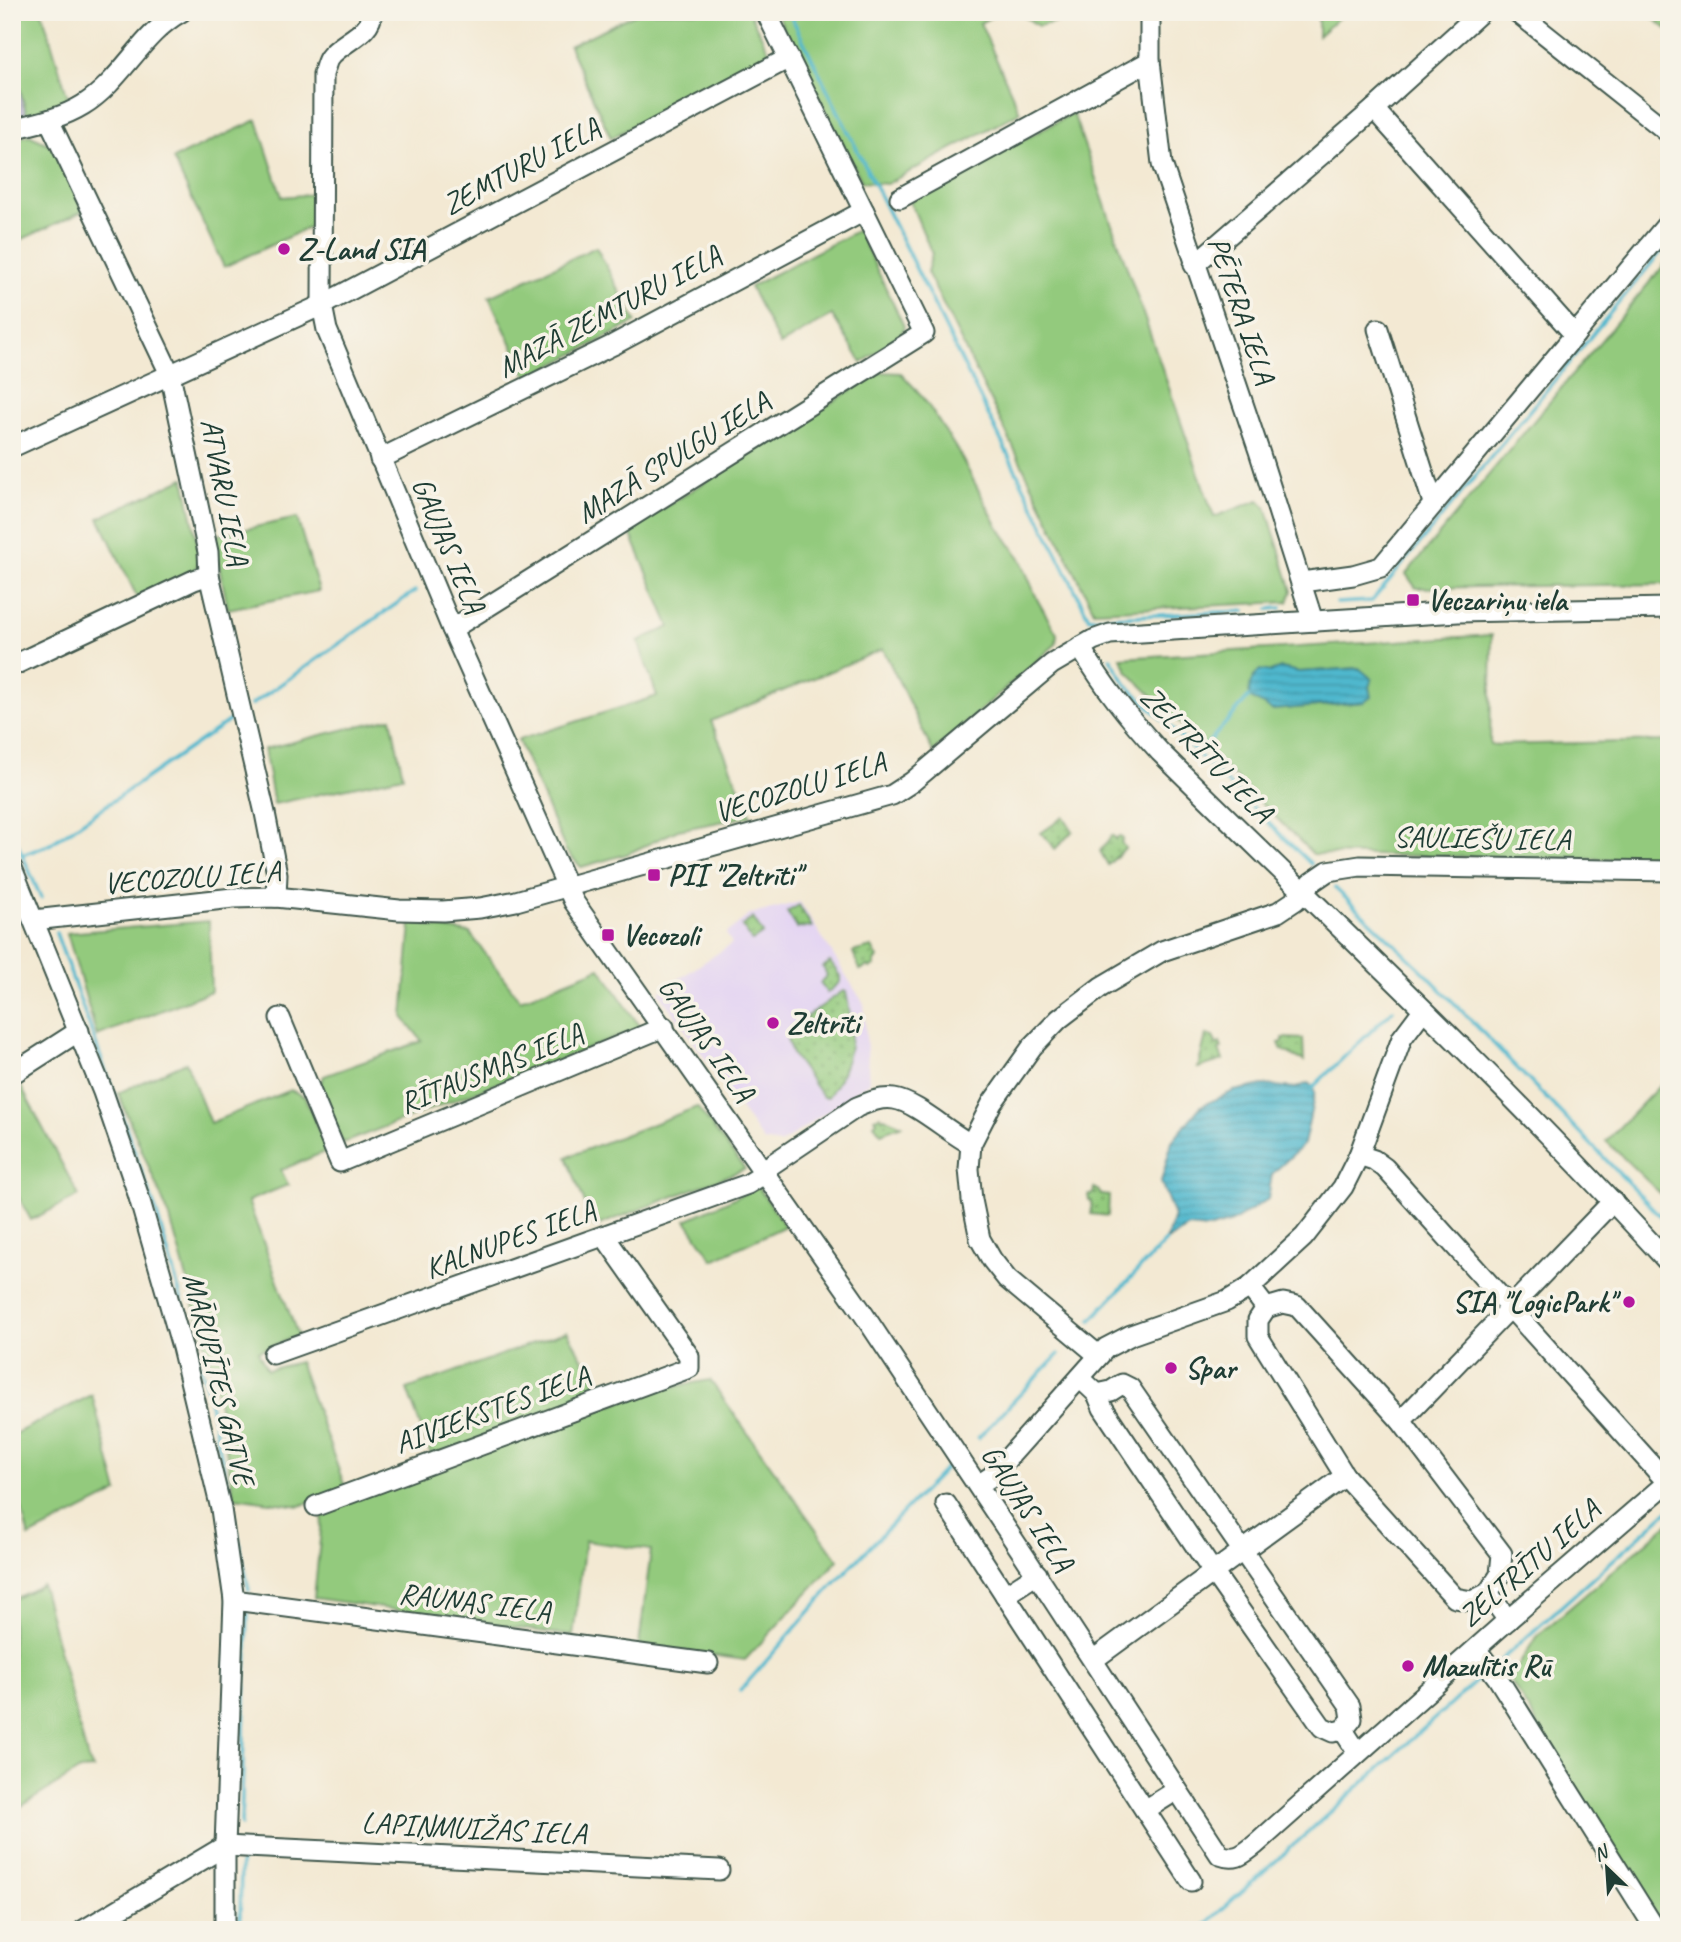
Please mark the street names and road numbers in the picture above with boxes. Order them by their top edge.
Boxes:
street label: ZEMTURU IELA [436,108,607,223]
street label: PĒTERA IELA [1199,232,1285,389]
street label: MAZĀ ZEMTURU IELA [491,236,728,386]
street label: MAZĀ SPULGU IELA [569,382,778,532]
street label: ATVARU IELA [192,415,258,570]
street label: GAUJAS IELA [403,471,495,619]
street label: ZELTRĪTU IELA [1132,678,1283,832]
street label: VECOZOLU IELA [710,742,892,831]
street label: SAULIEŠU IELA [1393,817,1572,859]
street label: VECOZOLU IELA [102,852,283,902]
street label: GAUJAS IELA [650,969,764,1110]
street label: RĪTAUSMAS IELA [394,1014,589,1122]
street label: KALNUPES IELA [420,1190,601,1287]
street label: MĀRUPĪTES GATVE [174,1269,265,1492]
street label: AIVIEKSTES IELA [389,1356,596,1462]
street label: GAUJAS IELA [973,1437,1084,1579]
street label: ZELTRĪTU IELA [1450,1490,1609,1635]
street label: RAUNAS IELA [397,1574,554,1630]
street label: LAPIŅMUIŽAS IELA [361,1803,589,1853]

